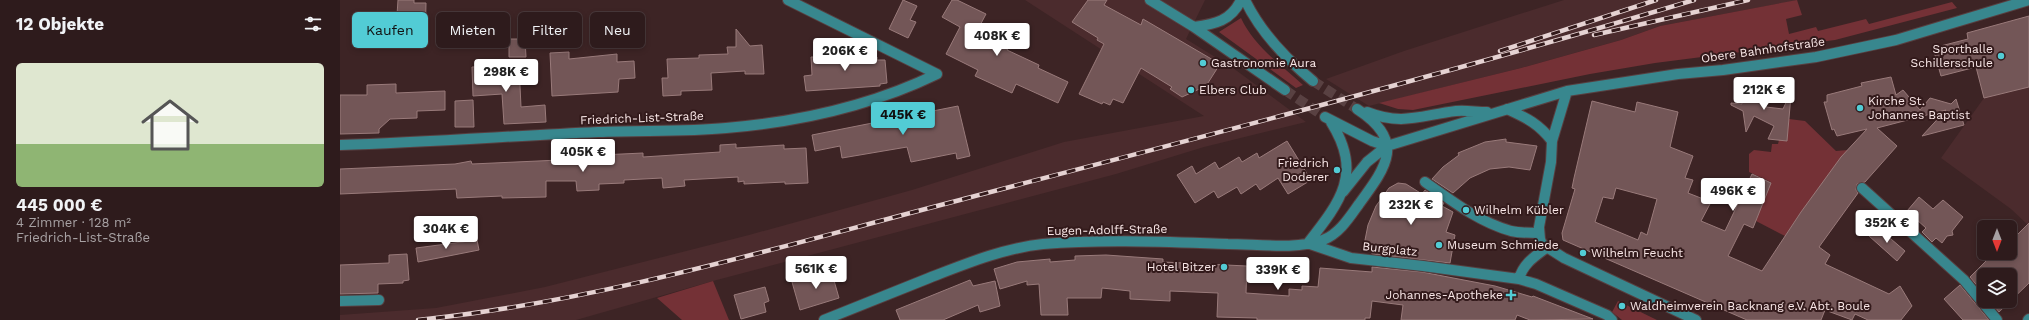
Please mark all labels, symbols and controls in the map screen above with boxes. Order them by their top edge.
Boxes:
chip: Kaufen [352,12,428,48]
chip: Mieten [436,12,510,48]
chip: Filter [518,12,582,48]
chip: Neu [590,12,645,48]
icon: filters [302,13,324,35]
text: 12 Objekte [16,14,104,34]
pin: 408K € [964,23,1030,57]
text: 408K € [974,28,1020,43]
street label: Obere Bahnhofstraße [1700,34,1826,66]
pin: 206K € [812,38,878,72]
place label: Sporthalle Schillerschule [1911,42,1993,70]
text: 206K € [822,43,868,58]
marker: Sporthalle Schillerschule [1996,51,2006,61]
place label: Gastronomie Aura [1211,56,1316,70]
marker: Gastronomie Aura [1198,58,1208,68]
pin: 298K € [473,59,539,93]
text: 298K € [483,64,529,79]
pin: 212K € [1731,77,1797,111]
text: 212K € [1743,82,1785,97]
place label: Elbers Club [1199,83,1267,97]
marker: Elbers Club [1186,85,1196,95]
icon: home [134,89,206,161]
place label: Kirche St. Johannes Baptist [1868,94,1970,122]
pin: 445K € [870,102,936,136]
marker: Kirche St. Johannes Baptist [1855,103,1865,113]
text: 445K € [880,107,926,122]
street label: Friedrich-List-Straße [580,109,704,127]
pin: 405K € [550,139,616,173]
text: 405K € [560,144,606,159]
place label: Friedrich Doderer [1277,156,1329,184]
marker: Friedrich Doderer [1332,165,1342,175]
pin: 496K € [1700,178,1766,212]
text: 496K € [1710,183,1756,198]
pin: 232K € [1378,192,1444,226]
text: 445 000 € [16,195,102,215]
text: 232K € [1389,197,1434,212]
place label: Wilhelm Kübler [1474,203,1564,217]
marker: Wilhelm Kübler [1461,205,1471,215]
pin: 352K € [1854,210,1920,244]
text: 4 Zimmer · 128 m² [16,215,131,230]
text: 352K € [1865,215,1909,230]
pin: 304K € [413,216,479,250]
north arrow [1977,220,2017,260]
map controls [1977,220,2017,308]
text: 304K € [423,221,469,236]
street label: Eugen-Adolff-Straße [1046,222,1168,238]
text: Friedrich-List-Straße [16,230,150,245]
place label: Museum Schmiede [1447,238,1559,252]
street label: Burgplatz [1362,239,1418,259]
marker: Museum Schmiede [1434,240,1444,250]
place label: Wilhelm Feucht [1591,246,1683,260]
marker: Wilhelm Feucht [1578,248,1588,258]
pin: 561K € [783,256,849,290]
pin: 339K € [1245,257,1311,291]
place label: Hotel Bitzer [1147,260,1216,274]
text: 561K € [795,261,837,276]
marker: Hotel Bitzer [1219,262,1229,272]
text: 339K € [1255,262,1301,277]
button: layers [1977,268,2017,308]
place label: Johannes-Apotheke [1385,288,1503,302]
marker: Johannes-Apotheke [1506,290,1516,300]
place label: Waldheimverein Backnang e.V. Abt. Boule [1630,299,1870,313]
marker: Waldheimverein Backnang e.V. Abt. Boule [1617,301,1627,311]

